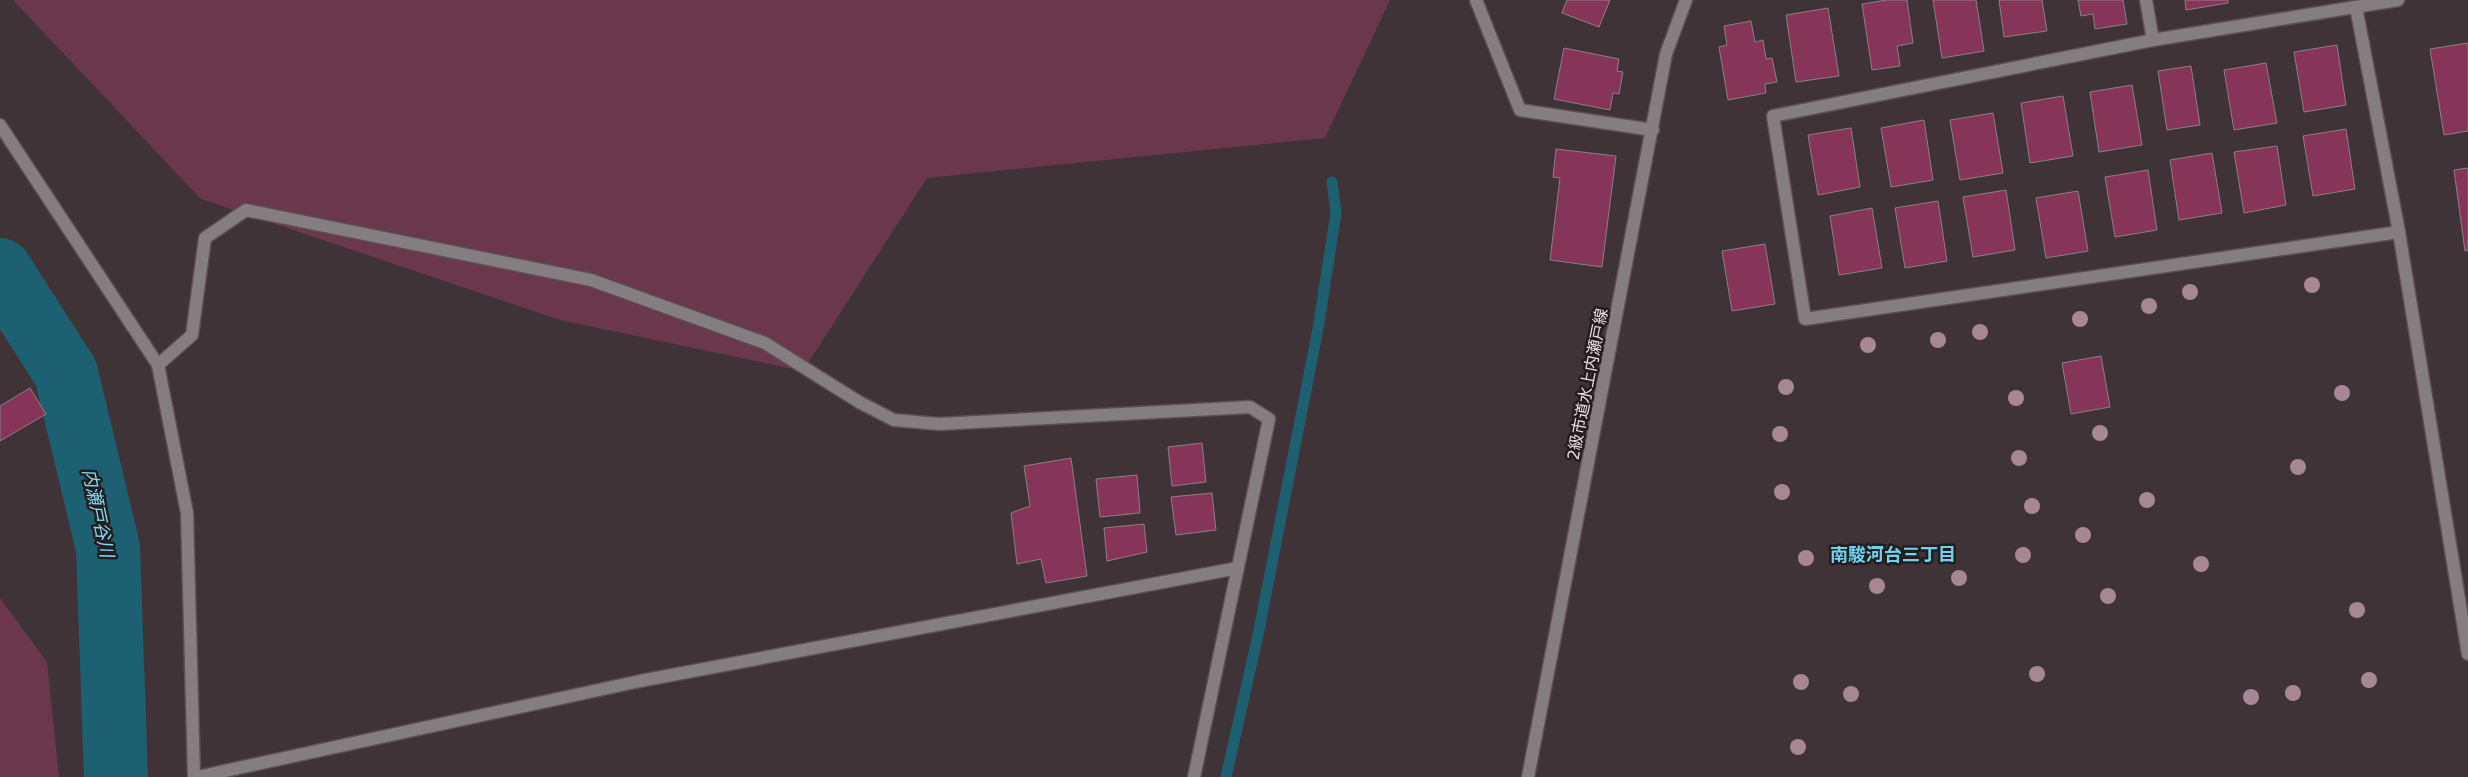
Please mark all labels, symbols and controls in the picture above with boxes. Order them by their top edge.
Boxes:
street label: 2級市道水上内瀬戸線 [1563,307,1612,462]
water label: 内瀬戸谷川 [79,467,119,561]
district label: 南駿河台三丁目 [1830,544,1956,565]

